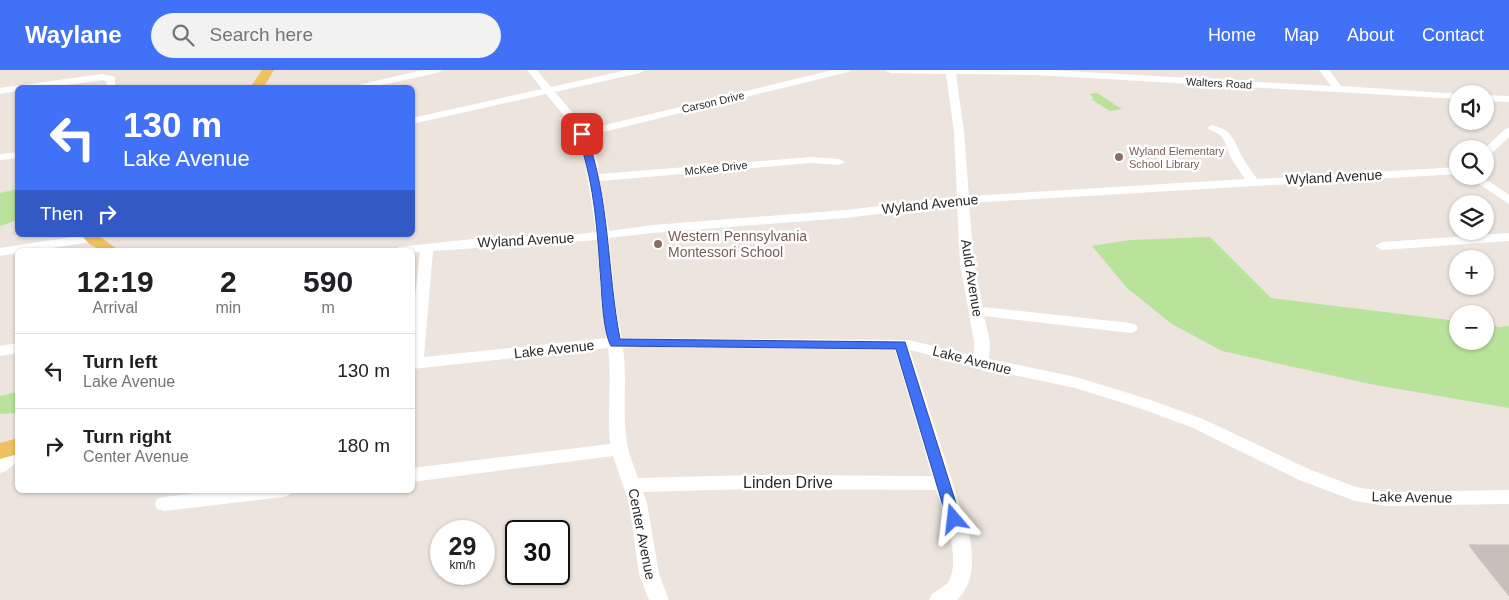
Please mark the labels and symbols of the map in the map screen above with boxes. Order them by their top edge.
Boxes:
street label: Walters Road [1186,75,1252,91]
street label: Carson Drive [680,89,746,115]
pin [561,113,603,155]
place label: Wyland Elementary School Library [1129,145,1225,170]
marker: Wyland Elementary School Library [1113,151,1125,163]
street label: McKee Drive [684,159,748,177]
street label: Wyland Avenue [1285,166,1383,188]
street label: Wyland Avenue [881,191,979,217]
place label: Western Pennsylvania Montessori School [668,228,807,260]
street label: Wyland Avenue [477,229,575,251]
marker: Western Pennsylvania Montessori School [652,238,664,250]
street label: Auld Avenue [958,238,986,318]
street label: Lake Avenue [513,337,595,361]
street label: Lake Avenue [931,342,1013,378]
street label: Linden Drive [743,474,833,491]
street label: Center Avenue [625,487,659,581]
street label: Lake Avenue [1372,488,1453,506]
position arrow [927,492,979,544]
speed limit sign: 30 [505,520,570,585]

